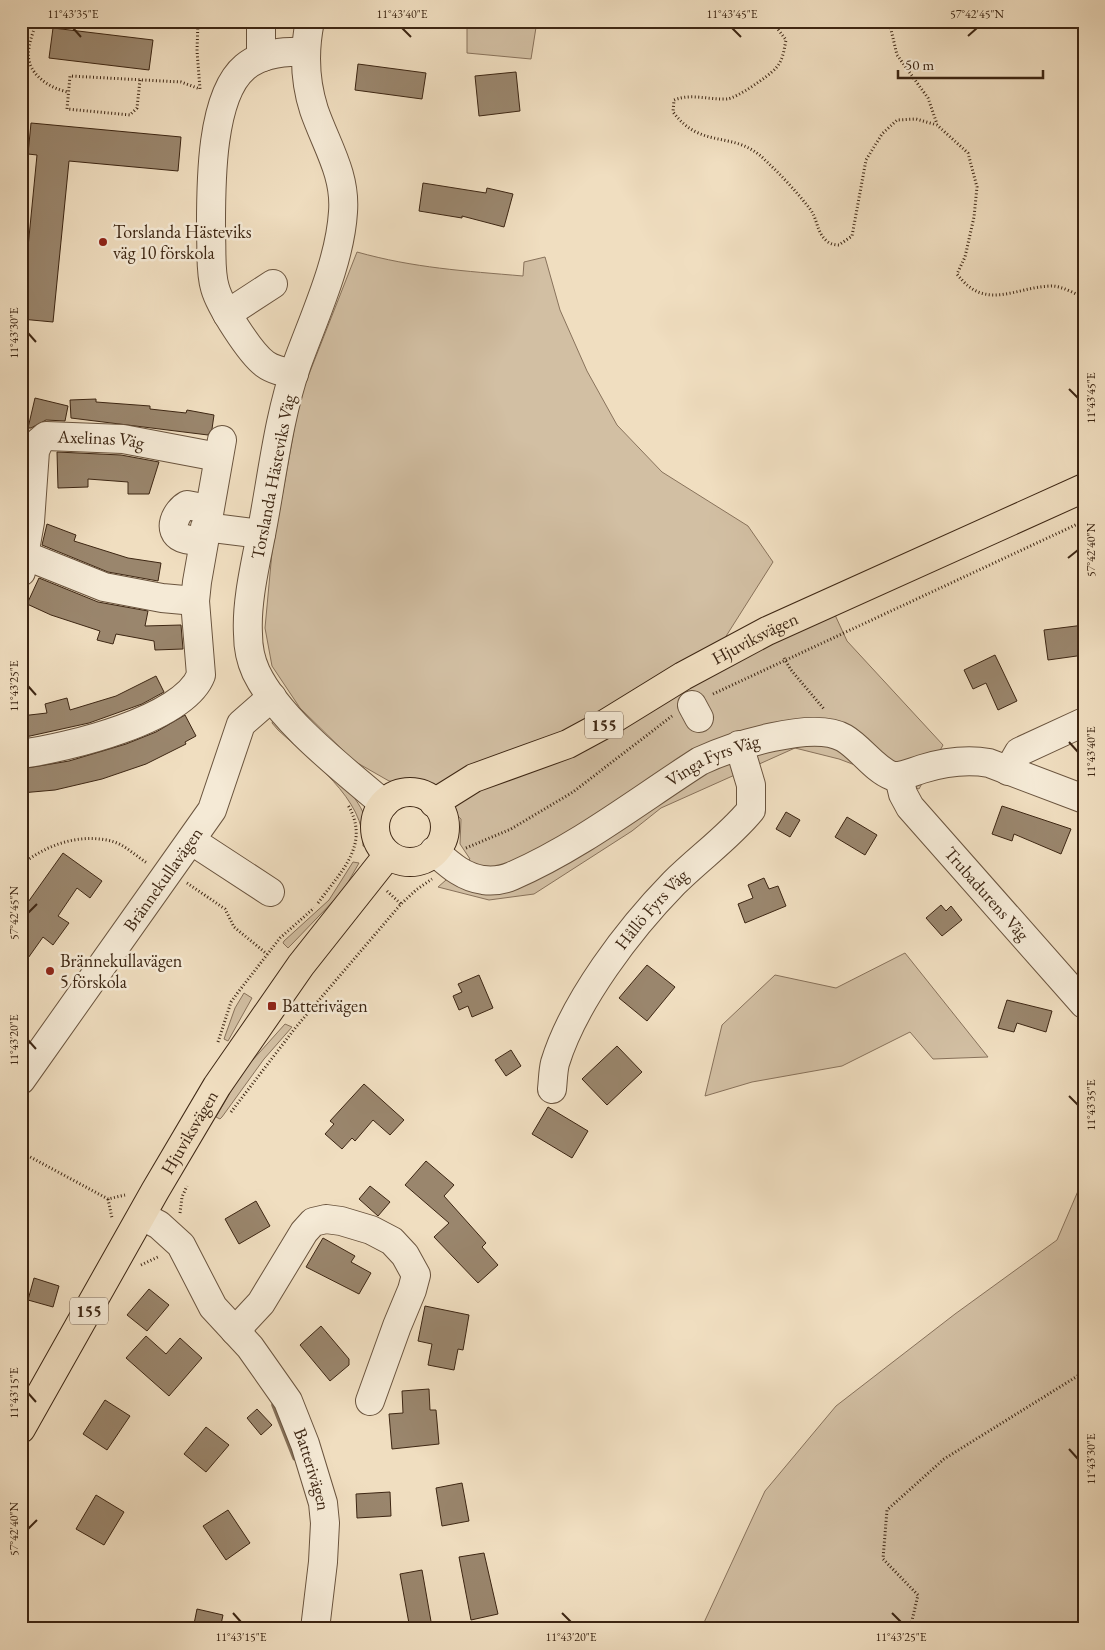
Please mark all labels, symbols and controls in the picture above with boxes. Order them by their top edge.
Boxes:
text: 11°43'35"E [47,6,99,22]
text: 11°43'40"E [376,6,428,22]
text: 11°43'45"E [706,6,758,22]
text: 57°42'45"N [950,6,1004,22]
scale bar [898,48,1042,80]
text: 50 m [905,55,934,74]
place label: Torslanda Hästeviks väg 10 förskola [113,220,252,264]
marker: Torslanda Hästeviks väg 10 förskola [97,236,109,248]
text: 11°43'30"E [6,307,22,359]
text: 11°43'45"E [1083,372,1099,424]
street label: Torslanda Hästeviks Väg [245,392,300,561]
street label: Axelinas Väg [56,424,146,454]
text: 57°42'40"N [1083,523,1099,577]
street label: Hjuviksvägen [708,606,802,670]
text: 11°43'25"E [6,660,22,712]
road number: 155 [585,712,623,738]
text: 11°43'40"E [1083,726,1099,778]
street label: Vinga Fyrs Väg [661,729,762,792]
street label: Brännekullavägen [118,822,208,936]
street label: Trubadurens Väg [939,842,1035,945]
street label: Hållö Fyrs Väg [609,863,693,954]
text: 57°42'45"N [6,886,22,940]
place label: Brännekullavägen 5 förskola [60,949,183,993]
marker: Brännekullavägen 5 förskola [44,965,56,977]
place label: Batterivägen [282,994,368,1017]
marker: Batterivägen [266,1000,278,1012]
text: 11°43'20"E [6,1014,22,1066]
text: 11°43'35"E [1083,1079,1099,1131]
street label: Hjuviksvägen [155,1086,223,1179]
road number: 155 [70,1298,108,1324]
text: 11°43'15"E [6,1367,22,1419]
street label: Batterivägen [289,1424,336,1512]
text: 11°43'30"E [1083,1433,1099,1485]
text: 57°42'40"N [6,1502,22,1556]
text: 11°43'15"E [215,1629,267,1645]
text: 11°43'20"E [545,1629,597,1645]
text: 11°43'25"E [875,1629,927,1645]

